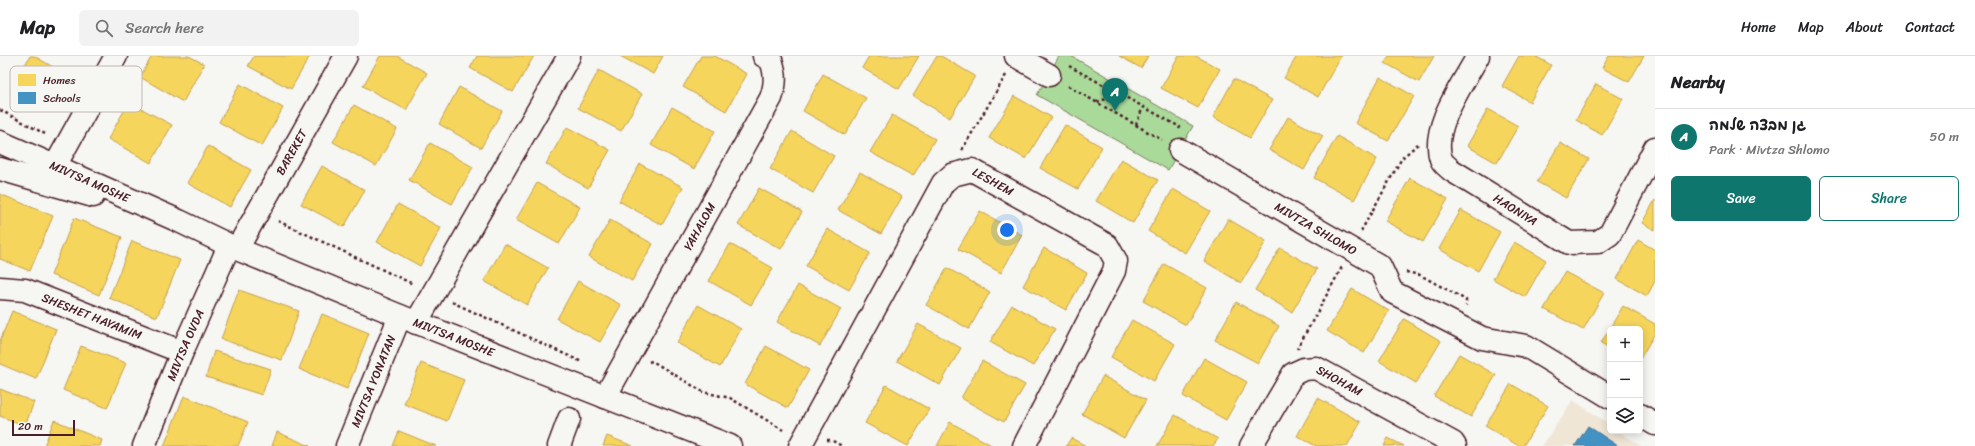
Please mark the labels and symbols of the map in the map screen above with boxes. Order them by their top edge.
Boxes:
legend [10,66,142,112]
text: Homes [43,71,76,90]
pin: A [1102,78,1128,111]
text: Schools [43,89,81,108]
street label: BAREKET [270,124,314,180]
street label: MIVTSA MOSHE [46,154,135,209]
street label: LESHEM [968,161,1018,202]
street label: HAONIYA [1489,188,1542,232]
street label: MIVTZA SHLOMO [1270,196,1361,262]
street label: YAHALOM [677,198,722,255]
your location [997,220,1017,240]
street label: SHESHET HAYAMIM [38,287,146,346]
street label: MIVTSA OVDA [160,306,211,384]
street label: MIVTSA MOSHE [410,311,499,364]
street label: MIVTSA YONATAN [345,331,402,431]
street label: SHOHAM [1312,359,1367,402]
scale bar [12,418,75,437]

